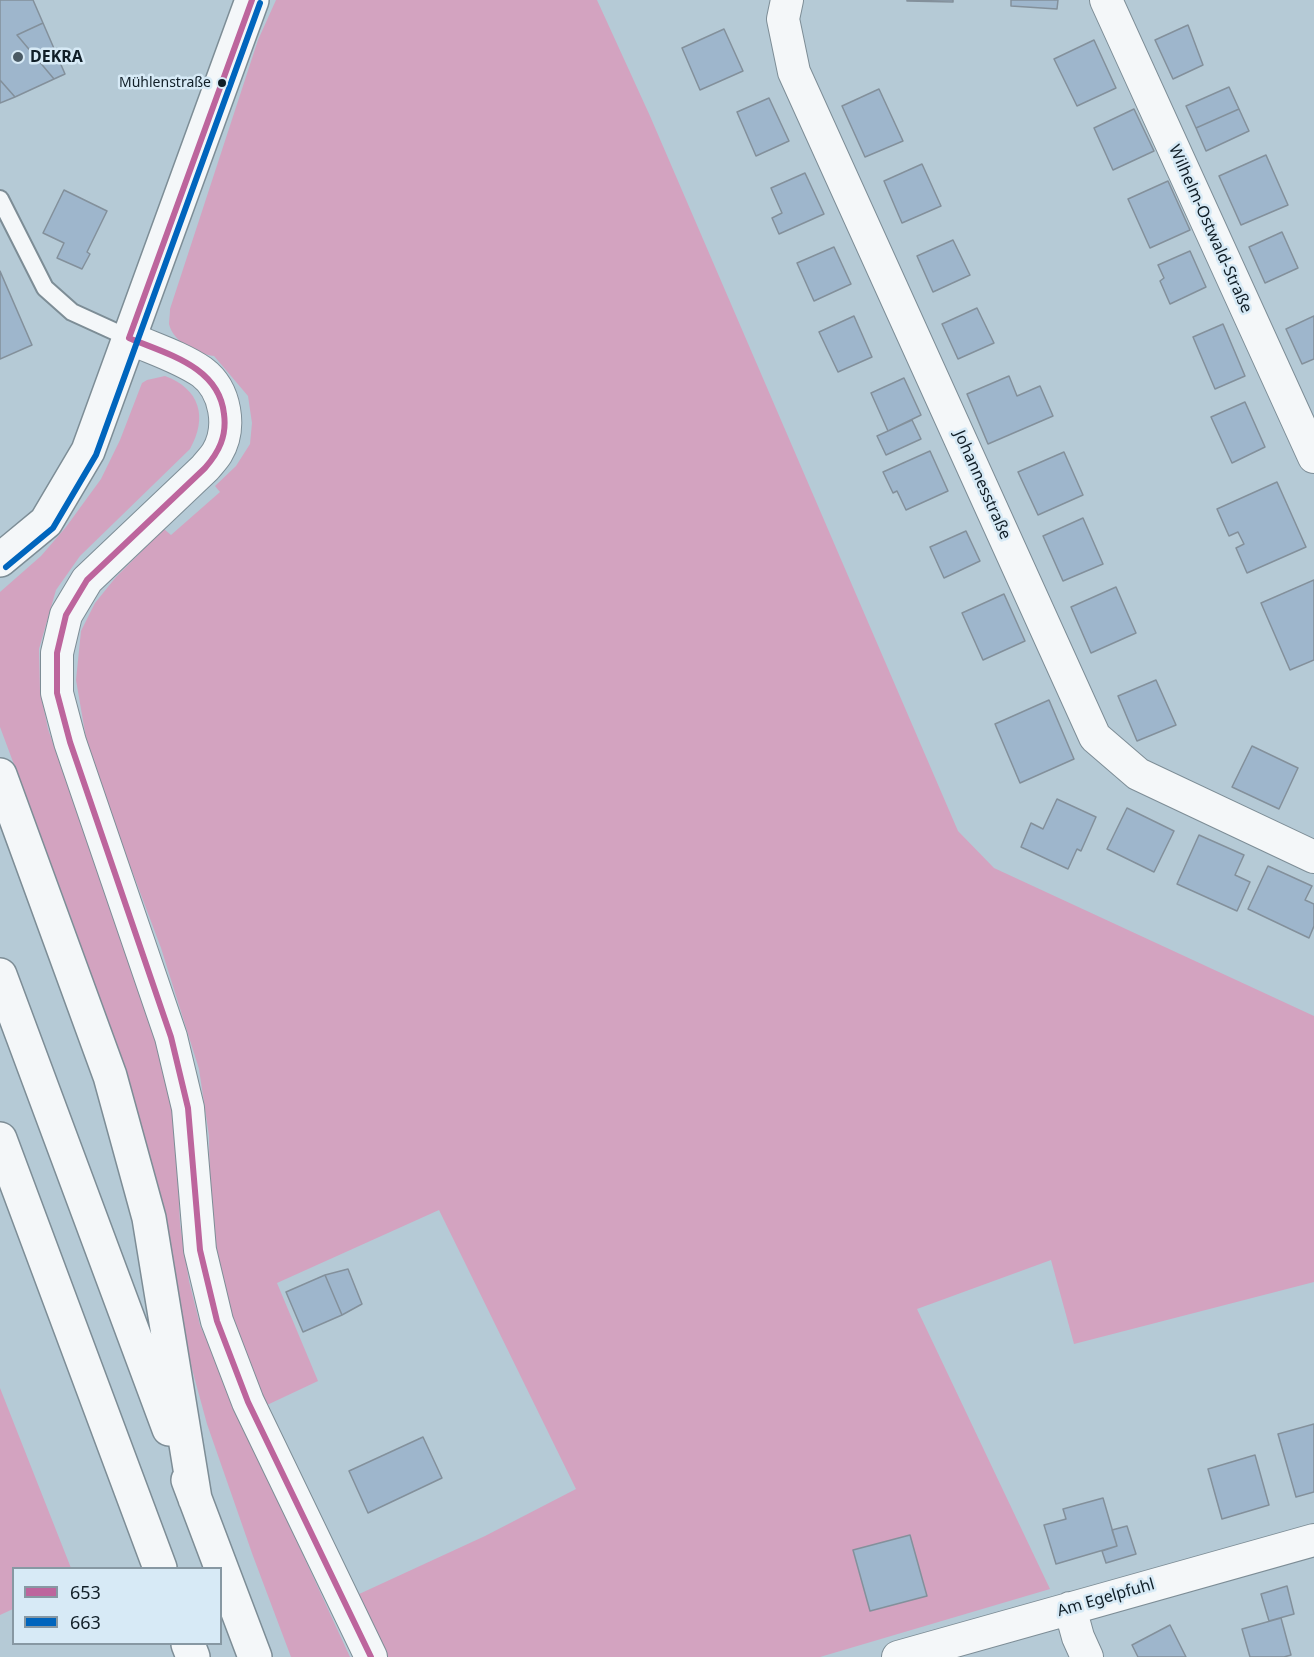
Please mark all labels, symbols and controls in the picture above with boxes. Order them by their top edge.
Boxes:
place label: DEKRA [30,47,83,67]
marker: DEKRA [11,50,25,64]
place label: Mühlenstraße [119,75,211,91]
marker: Mühlenstraße [216,77,228,89]
street label: Wilhelm-Ostwald-Straße [1164,142,1256,316]
street label: Johannesstraße [949,428,1015,542]
legend [12,1567,222,1645]
street label: Am Egelpfuhl [1055,1575,1157,1621]
text: 653 [70,1580,101,1604]
text: 663 [70,1610,101,1634]

